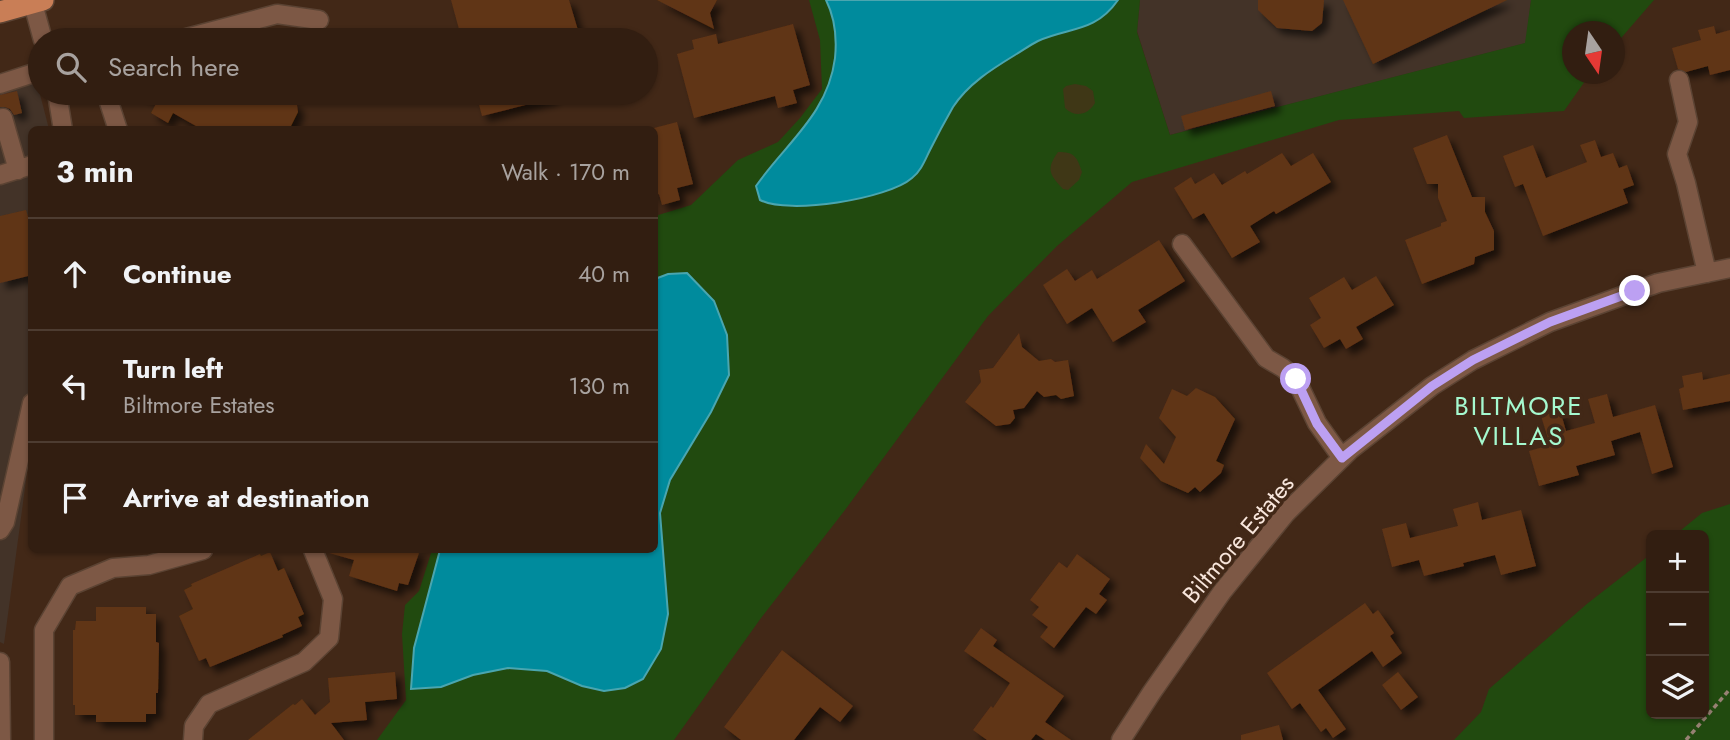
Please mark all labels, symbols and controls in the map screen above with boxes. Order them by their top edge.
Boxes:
north arrow [1562,21,1625,84]
search box [28,28,658,105]
icon: search [52,48,90,86]
text: Search here [108,48,240,86]
text: 3 min [56,150,134,193]
text: Walk · 170 m [501,155,630,189]
icon: ahead [56,255,94,293]
text: Continue [123,255,232,293]
text: 40 m [578,257,630,291]
route end [1619,275,1650,306]
text: Turn left [123,350,223,388]
route start [1280,363,1311,394]
icon: left [56,367,94,405]
text: 130 m [568,369,630,403]
district label: BILTMORE VILLAS [1454,387,1584,455]
text: Biltmore Estates [123,388,275,422]
street label: Biltmore Estates [1174,467,1302,611]
icon: arrive [56,479,94,517]
text: Arrive at destination [123,479,370,517]
map controls [1646,530,1709,719]
button: + [1646,530,1709,593]
button: − [1646,593,1709,656]
button: layers [1646,656,1709,719]

